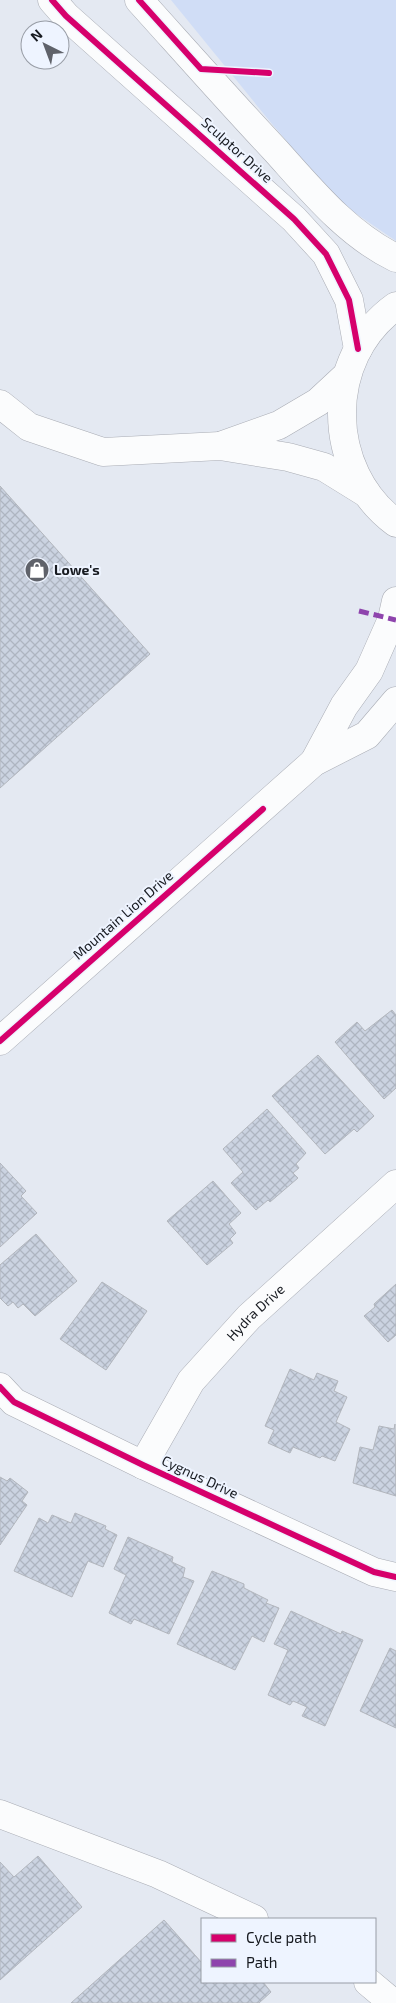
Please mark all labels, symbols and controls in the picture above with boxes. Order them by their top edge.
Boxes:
north arrow [20,20,70,70]
text: N [27,25,45,45]
street label: Sculptor Drive [198,113,276,186]
shop icon: Lowe's [24,557,50,583]
place label: Lowe's [54,561,100,578]
street label: Mountain Lion Drive [69,866,176,963]
street label: Hydra Drive [223,1280,288,1344]
street label: Cygnus Drive [159,1451,241,1502]
legend [201,1918,376,1983]
text: Cycle path [246,1928,317,1946]
text: Path [246,1953,277,1971]

